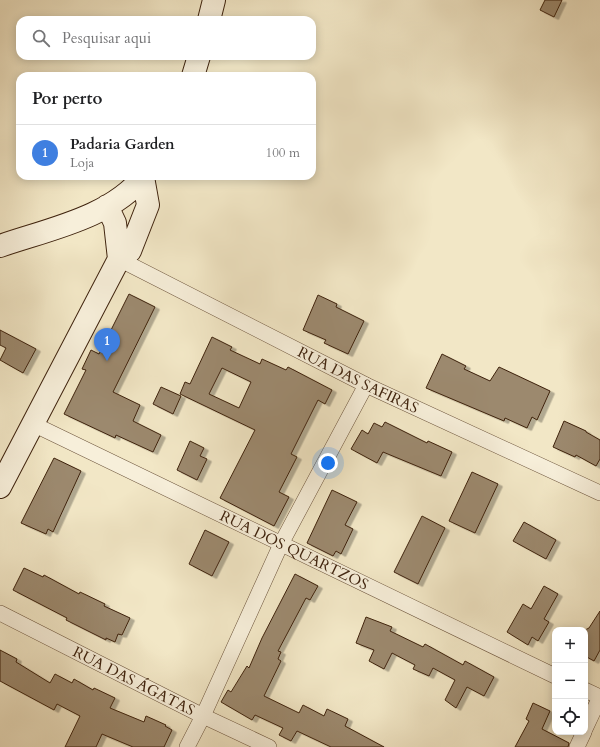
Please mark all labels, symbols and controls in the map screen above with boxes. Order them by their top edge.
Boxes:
search box [16,16,316,60]
icon: search [30,27,52,49]
text: Pesquisar aqui [62,28,151,48]
text: Por perto [32,87,102,110]
text: Padaria Garden [70,134,175,154]
text: 1 [42,144,48,162]
text: 100 m [266,144,300,162]
text: Loja [70,154,94,172]
pin: 1 [94,328,120,361]
street label: RUA DAS SAFIRAS [294,342,422,418]
your location [318,453,338,473]
street label: RUA DOS QUARTZOS [217,506,372,594]
map controls [552,627,588,735]
button: + [552,627,588,663]
street label: RUA DAS ÁGATAS [69,642,198,720]
button: − [552,663,588,699]
button: locate [552,699,588,735]

